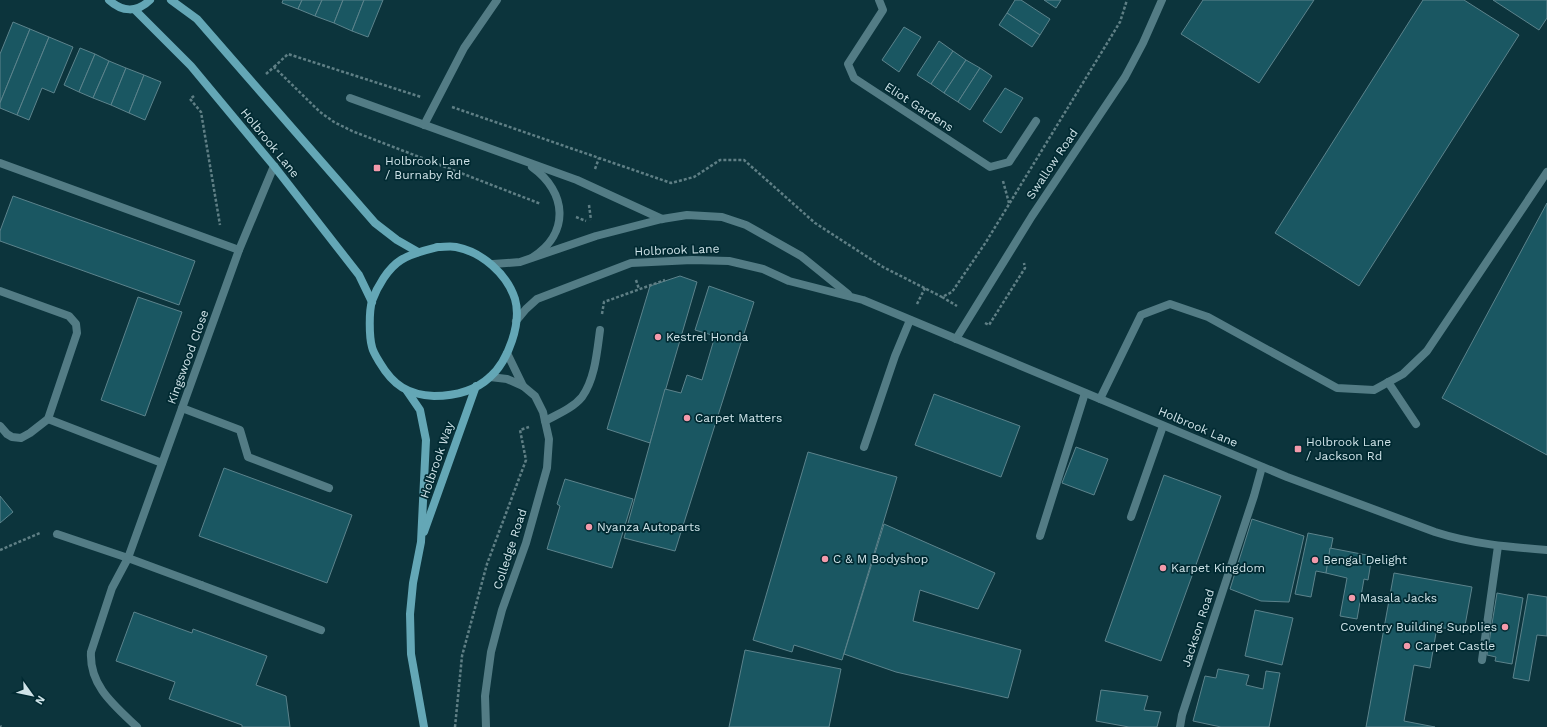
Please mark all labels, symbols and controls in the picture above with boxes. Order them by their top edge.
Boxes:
street label: Eliot Gardens [882,80,956,134]
street label: Holbrook Lane [238,105,302,181]
street label: Swallow Road [1023,126,1081,202]
place label: Holbrook Lane / Burnaby Rd [385,154,470,182]
marker: Holbrook Lane / Burnaby Rd [372,163,382,173]
street label: Holbrook Lane [634,242,720,258]
street label: Kingswood Close [164,308,212,406]
place label: Kestrel Honda [666,330,748,344]
marker: Kestrel Honda [653,332,663,342]
street label: Holbrook Lane [1156,404,1240,450]
place label: Carpet Matters [695,411,782,425]
marker: Carpet Matters [682,413,692,423]
street label: Holbrook Way [417,419,457,500]
place label: Holbrook Lane / Jackson Rd [1306,435,1391,463]
marker: Holbrook Lane / Jackson Rd [1293,444,1303,454]
street label: Colledge Road [490,507,530,591]
place label: Nyanza Autoparts [597,520,700,534]
marker: Nyanza Autoparts [584,522,594,532]
place label: C & M Bodyshop [833,552,928,566]
place label: Bengal Delight [1323,553,1407,567]
marker: C & M Bodyshop [820,554,830,564]
marker: Bengal Delight [1310,555,1320,565]
place label: Karpet Kingdom [1171,561,1265,575]
marker: Karpet Kingdom [1158,563,1168,573]
street label: Jackson Road [1179,587,1217,669]
place label: Masala Jacks [1360,591,1437,605]
marker: Masala Jacks [1347,593,1357,603]
place label: Coventry Building Supplies [1340,620,1497,634]
marker: Coventry Building Supplies [1500,622,1510,632]
place label: Carpet Castle [1415,639,1495,653]
marker: Carpet Castle [1402,641,1412,651]
north arrow [12,675,52,715]
text: N [32,693,48,707]

